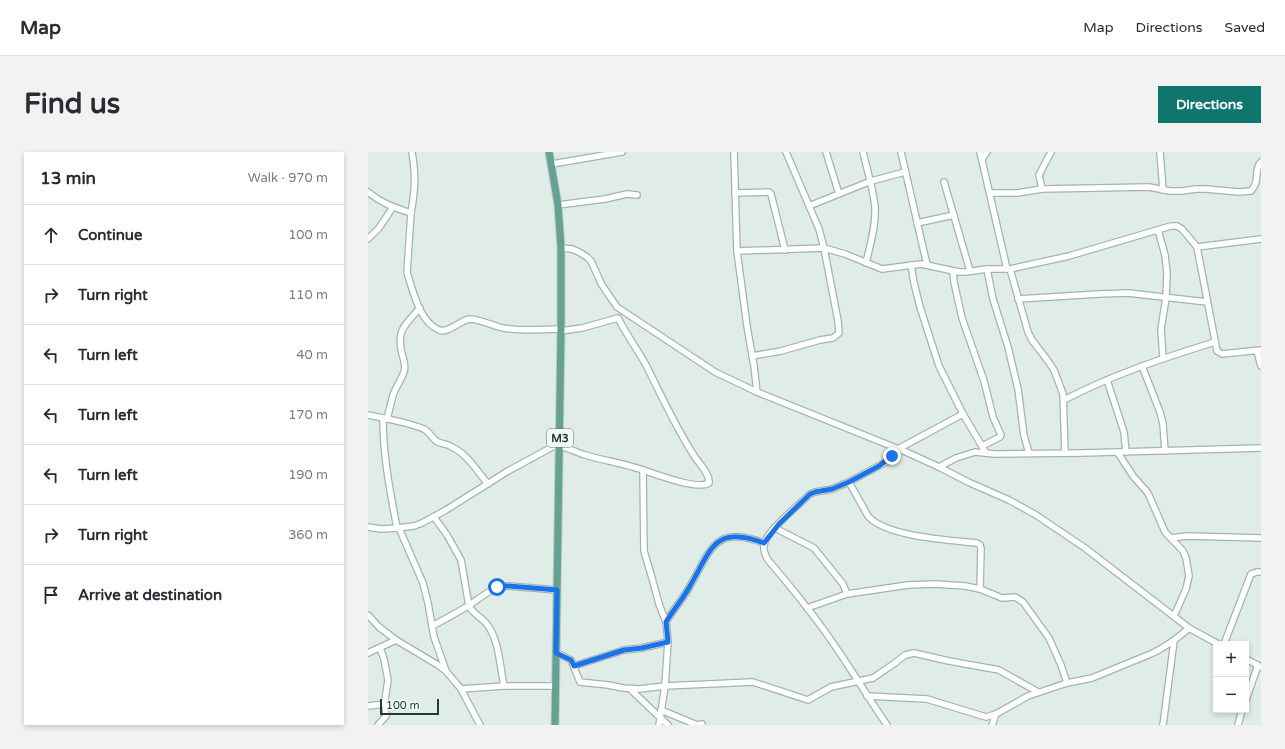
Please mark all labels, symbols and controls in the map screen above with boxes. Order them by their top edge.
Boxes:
text: Map [20,17,61,39]
text: Map [1083,19,1114,36]
text: Directions [1136,19,1203,36]
text: Saved [1225,19,1265,36]
button: Directions [1158,86,1261,123]
text: Find us [24,87,120,121]
text: 13 min [40,168,96,189]
text: Walk · 970 m [248,170,328,186]
icon: ahead [40,224,62,246]
text: Continue [78,226,142,244]
text: 100 m [288,227,328,243]
icon: right [40,284,62,306]
text: Turn right [78,286,148,304]
text: 110 m [288,287,328,303]
icon: left [40,344,62,366]
text: Turn left [78,346,138,364]
text: 40 m [296,347,328,363]
icon: left [40,404,62,426]
text: Turn left [78,406,138,424]
text: 170 m [288,407,328,423]
road number: M3 [547,429,573,447]
route end [883,447,901,465]
icon: left [40,464,62,486]
text: Turn left [78,466,138,484]
text: 190 m [288,467,328,483]
icon: right [40,524,62,546]
text: Turn right [78,526,148,544]
text: 360 m [288,527,328,543]
route start [488,578,506,596]
icon: arrive [40,584,62,606]
text: Arrive at destination [78,586,222,604]
map controls [1213,641,1249,713]
button: + [1213,641,1249,677]
button: − [1213,677,1249,713]
scale bar [380,697,439,716]
text: 100 m [386,699,420,712]

